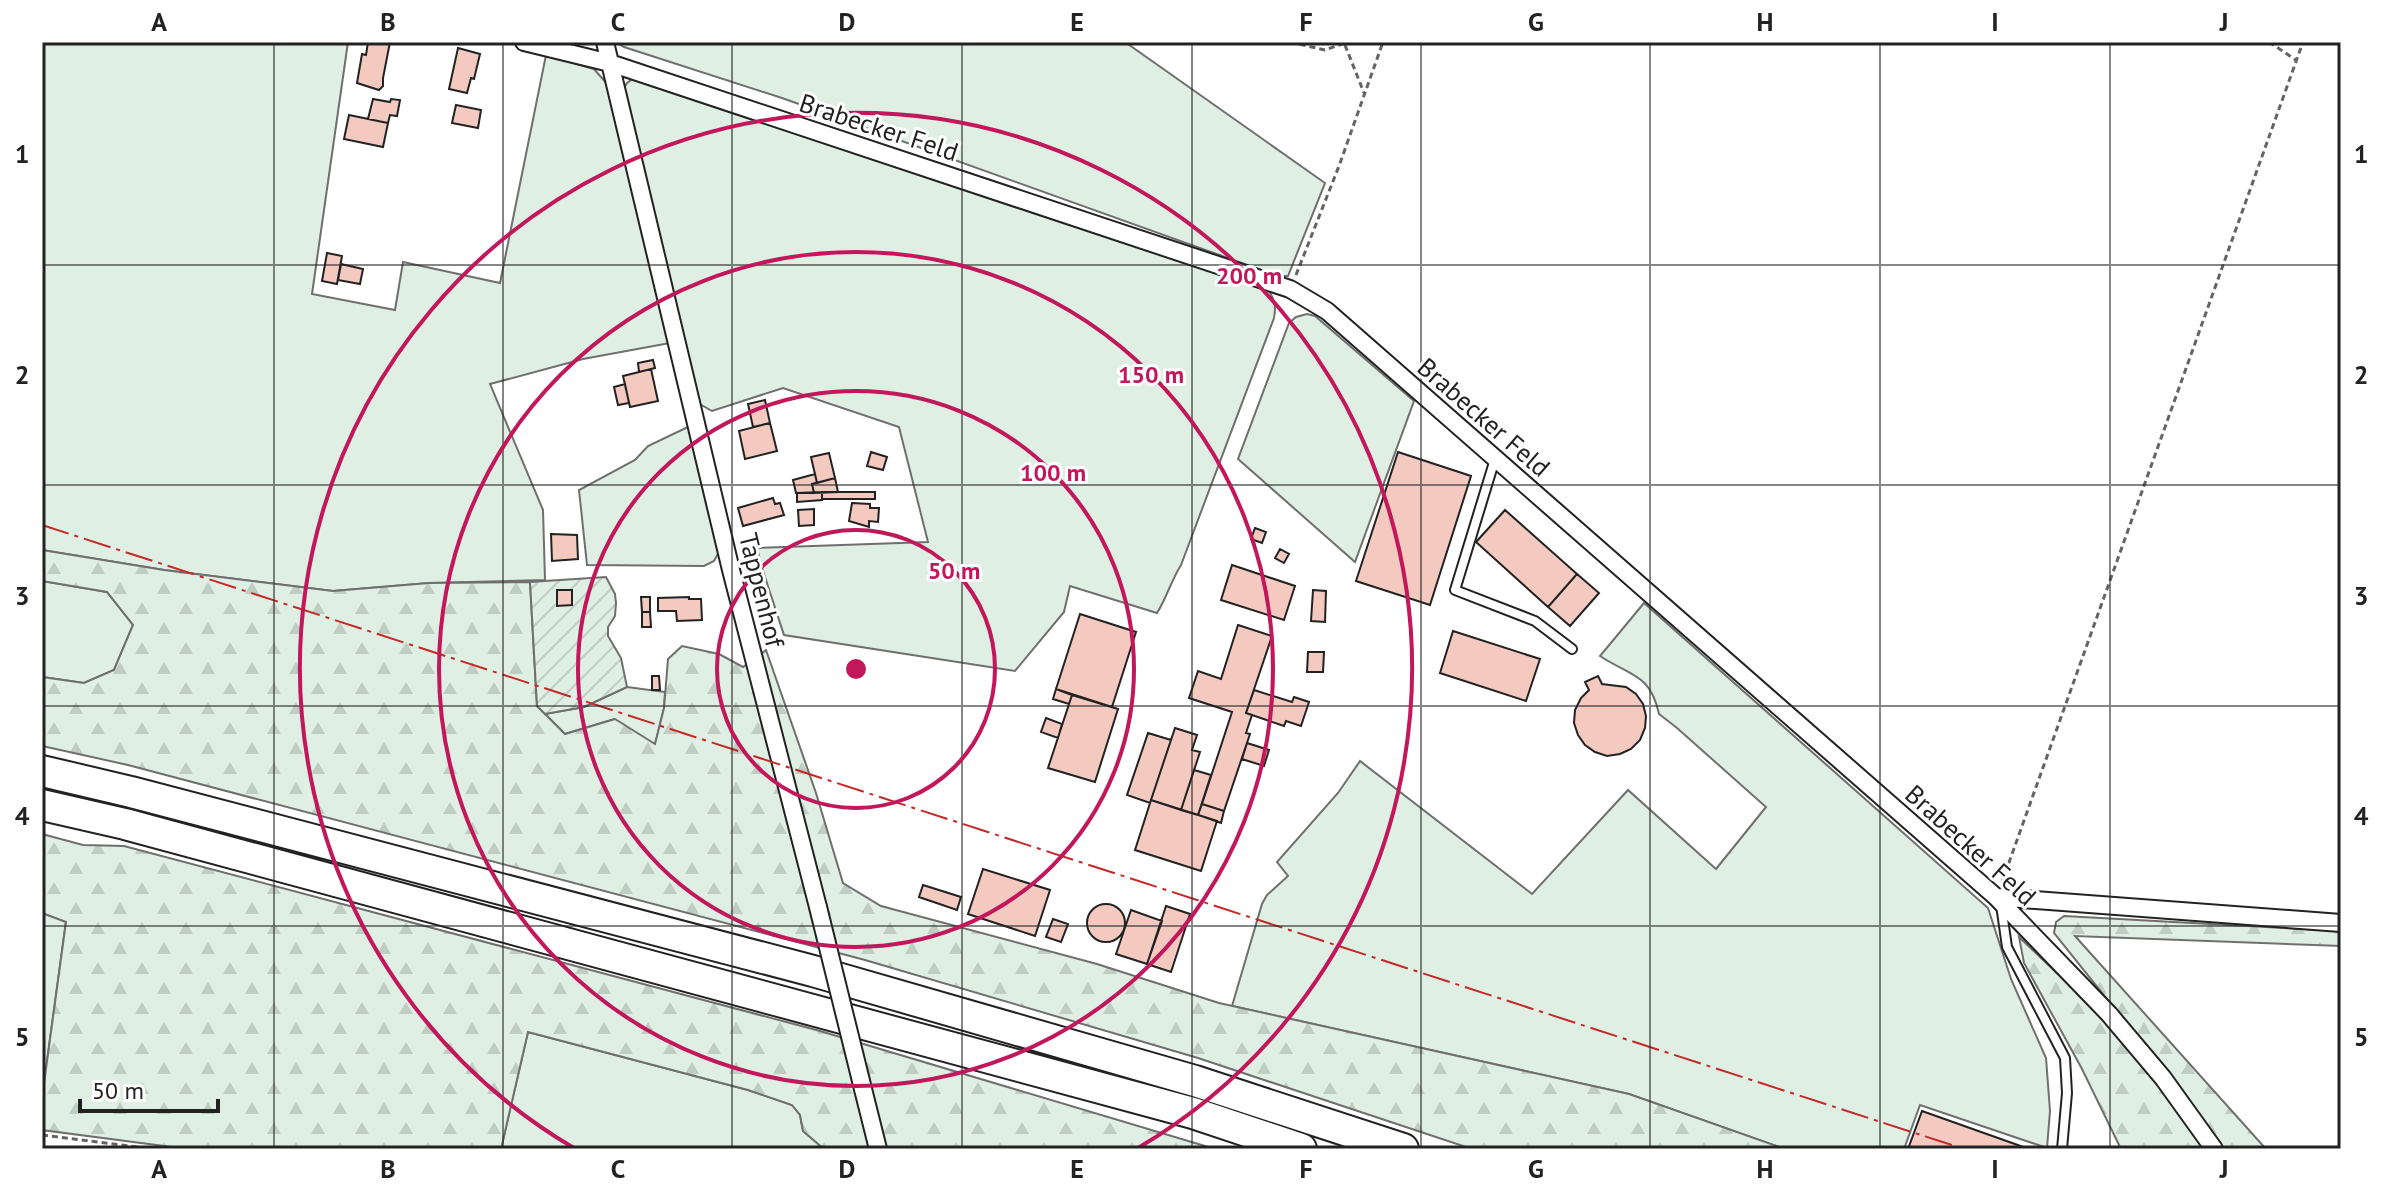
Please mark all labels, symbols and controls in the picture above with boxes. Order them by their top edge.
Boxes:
text: A [151,5,167,38]
text: B [380,5,396,38]
text: C [611,5,625,38]
text: D [839,5,855,38]
text: E [1070,5,1084,38]
text: F [1299,5,1313,38]
text: G [1528,5,1544,38]
text: H [1757,5,1773,38]
text: I [1991,5,1999,38]
text: J [2219,5,2228,38]
street label: Brabecker Feld [795,86,963,168]
text: 1 [15,137,29,170]
text: 1 [2354,137,2368,170]
text: 200 m [1216,260,1282,291]
street label: Brabecker Feld [1411,350,1557,484]
text: 2 [15,358,29,391]
text: 2 [2354,358,2368,391]
text: 150 m [1118,359,1184,390]
text: 100 m [1020,457,1086,488]
street label: Tappenhof [732,530,792,652]
text: 50 m [928,555,980,586]
text: 3 [15,579,29,612]
text: 3 [2354,579,2368,612]
centre of rings [842,655,870,683]
street label: Brabecker Feld [1899,778,2043,912]
text: 4 [15,799,30,832]
text: 4 [2354,799,2369,832]
text: 5 [15,1020,29,1053]
text: 5 [2354,1020,2368,1053]
scale bar [80,1063,218,1113]
text: 50 m [92,1075,144,1106]
text: A [151,1152,167,1185]
text: B [380,1152,396,1185]
text: C [611,1152,625,1185]
text: D [839,1152,855,1185]
text: E [1070,1152,1084,1185]
text: F [1299,1152,1313,1185]
text: G [1528,1152,1544,1185]
text: H [1757,1152,1773,1185]
text: I [1991,1152,1999,1185]
text: J [2219,1152,2228,1185]

